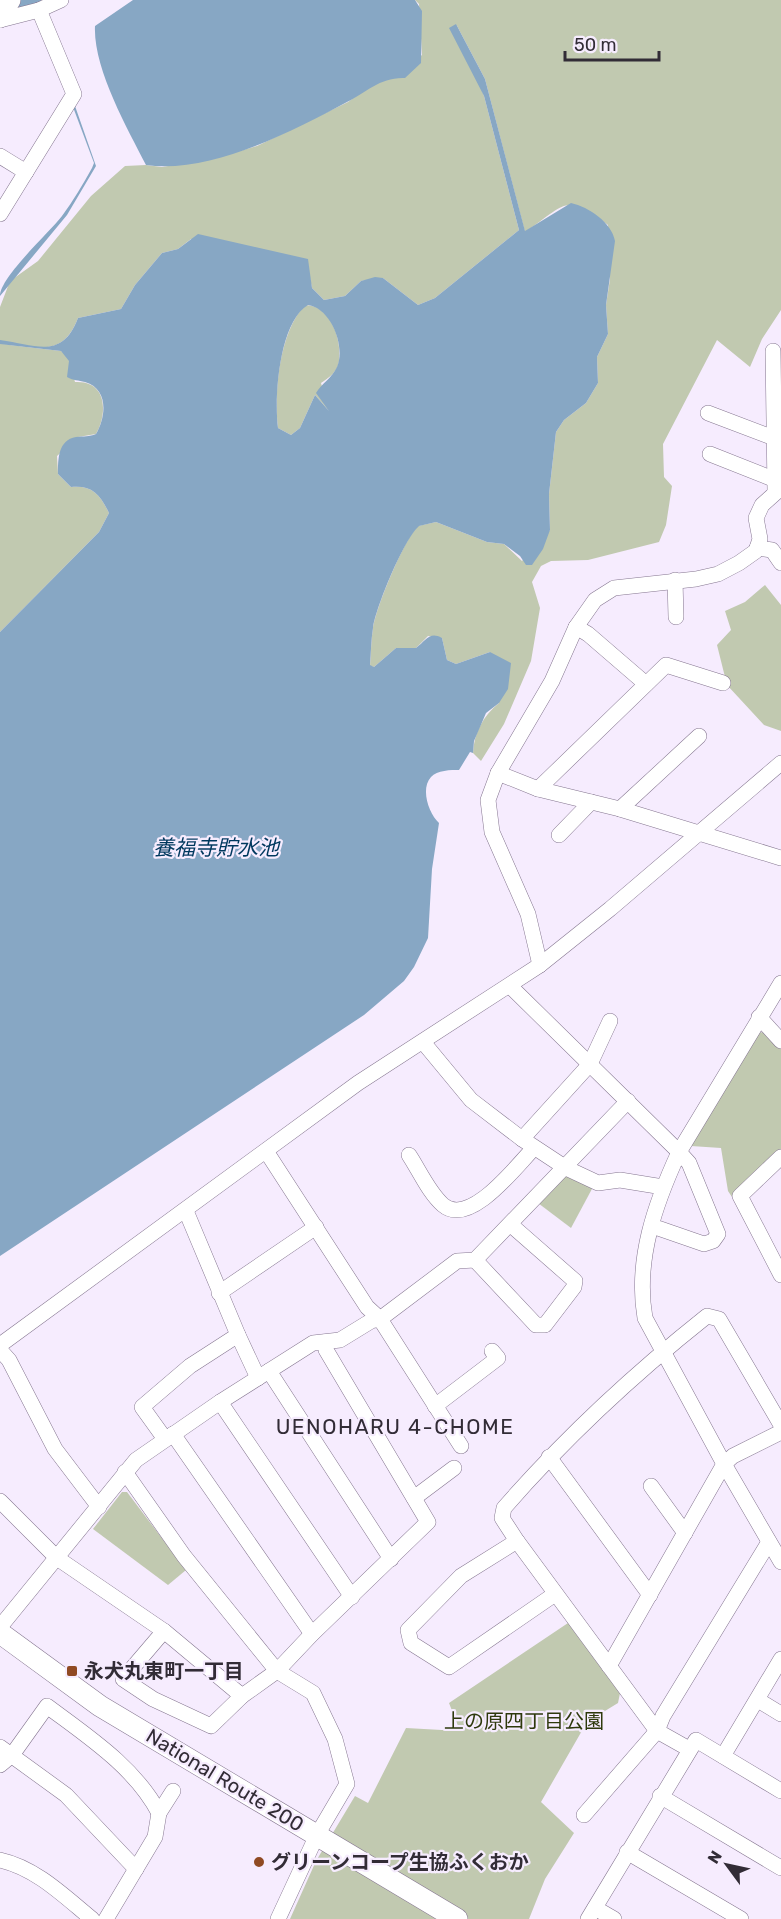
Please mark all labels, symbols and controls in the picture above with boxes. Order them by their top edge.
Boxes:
scale bar [565,24,660,62]
text: 50 m [574,34,617,56]
water label: 養福寺貯水池 [153,835,281,860]
district label: UENOHARU 4-CHOME [276,1414,514,1439]
place label: 永犬丸東町一丁目 [84,1659,244,1683]
marker: 永犬丸東町一丁目 [65,1664,79,1678]
park label: 上の原四丁目公園 [444,1709,604,1733]
street label: National Route 200 [142,1723,308,1837]
north arrow [697,1835,757,1895]
text: N [704,1847,726,1867]
place label: グリーンコープ生協ふくおか [271,1850,529,1874]
marker: グリーンコープ生協ふくおか [252,1855,266,1869]

